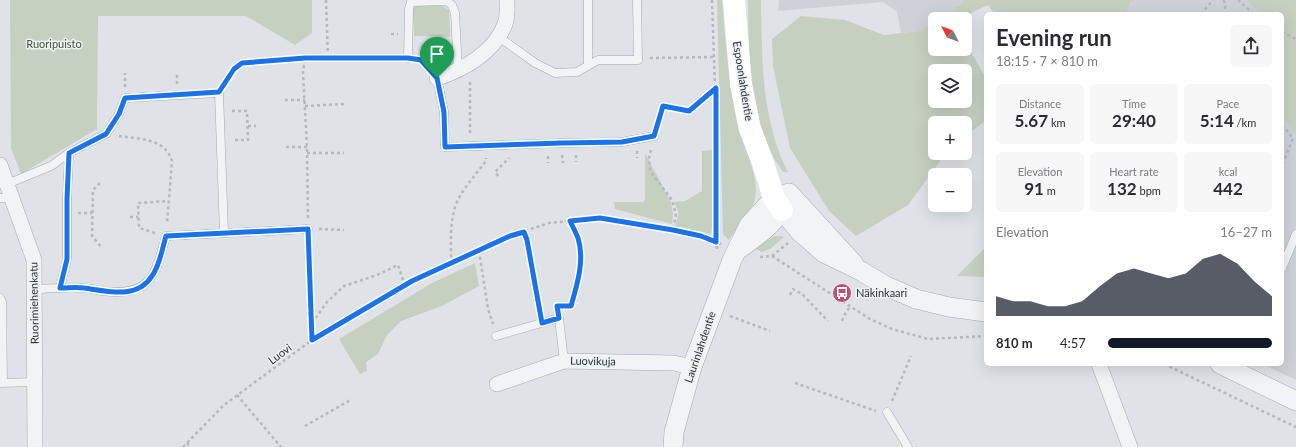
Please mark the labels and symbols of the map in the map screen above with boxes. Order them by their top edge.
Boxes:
north arrow [928,12,972,56]
park label: Ruoripuisto [26,37,82,50]
pin [420,37,454,78]
street label: Espoonlahdentie [731,40,756,122]
street label: Ruorimiehenkatu [26,262,41,344]
bus stop icon: Näkinkaari [831,282,853,304]
place label: Näkinkaari [856,286,908,299]
street label: Laurinlahdentie [681,309,718,384]
street label: Luovi [265,340,294,367]
street label: Luovikuja [570,354,616,367]

